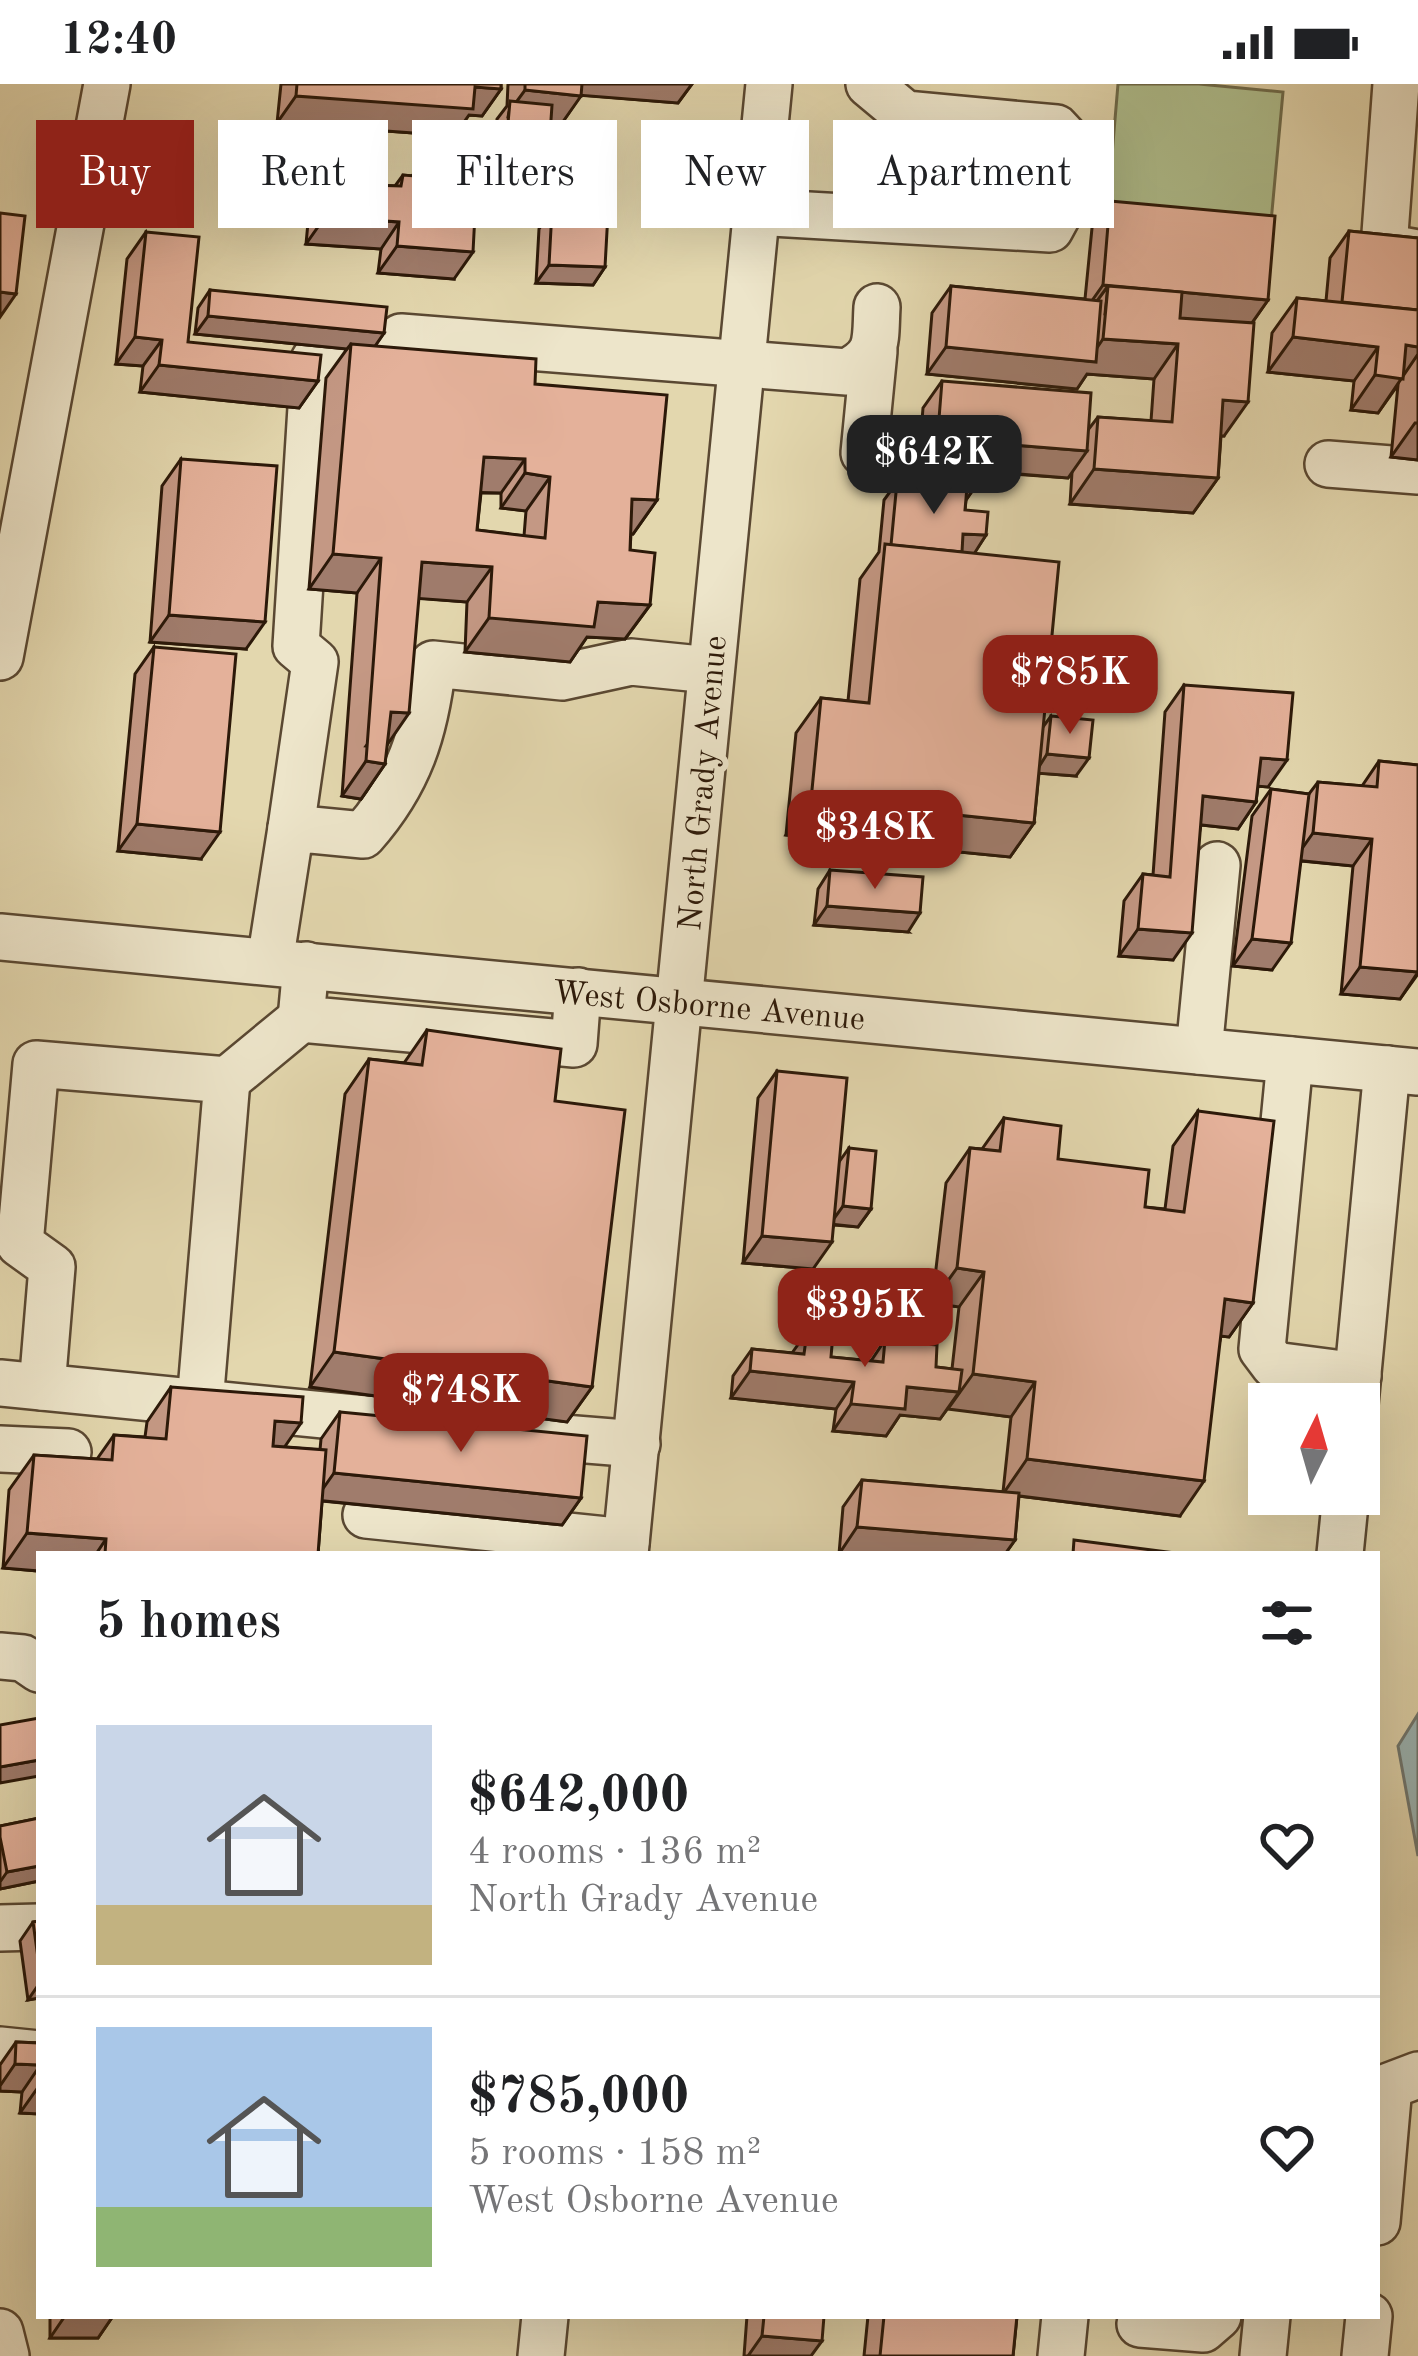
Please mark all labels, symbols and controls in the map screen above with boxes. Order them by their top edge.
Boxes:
text: 12:40 [60,19,177,64]
chip: Buy [36,120,194,228]
chip: Rent [218,120,388,228]
chip: Filters [412,120,617,228]
chip: New [641,120,809,228]
chip: Apartment [833,120,1114,228]
pin: $642K [850,415,1018,517]
text: $642K [874,434,994,473]
street label: North Grady Avenue [675,634,734,932]
pin: $785K [986,635,1154,737]
text: $785K [1010,654,1130,693]
pin: $348K [791,790,959,892]
text: $348K [815,809,935,848]
street label: West Osborne Avenue [551,977,866,1038]
pin: $395K [781,1268,949,1370]
text: $395K [805,1287,925,1326]
pin: $748K [377,1353,545,1455]
text: $748K [401,1372,521,1411]
north arrow [1248,1383,1380,1515]
map controls [1248,1383,1380,1515]
icon: filters [1254,1590,1320,1656]
text: 5 homes [96,1598,281,1649]
text: $642,000 [468,1772,689,1823]
icon: home [192,1773,336,1917]
icon: heart [1254,1812,1320,1878]
text: 4 rooms · 136 m² [468,1833,761,1872]
text: North Grady Avenue [468,1881,818,1920]
text: $785,000 [468,2073,689,2124]
icon: home [192,2075,336,2219]
icon: heart [1254,2114,1320,2180]
text: 5 rooms · 158 m² [468,2134,761,2173]
text: West Osborne Avenue [468,2182,839,2221]

